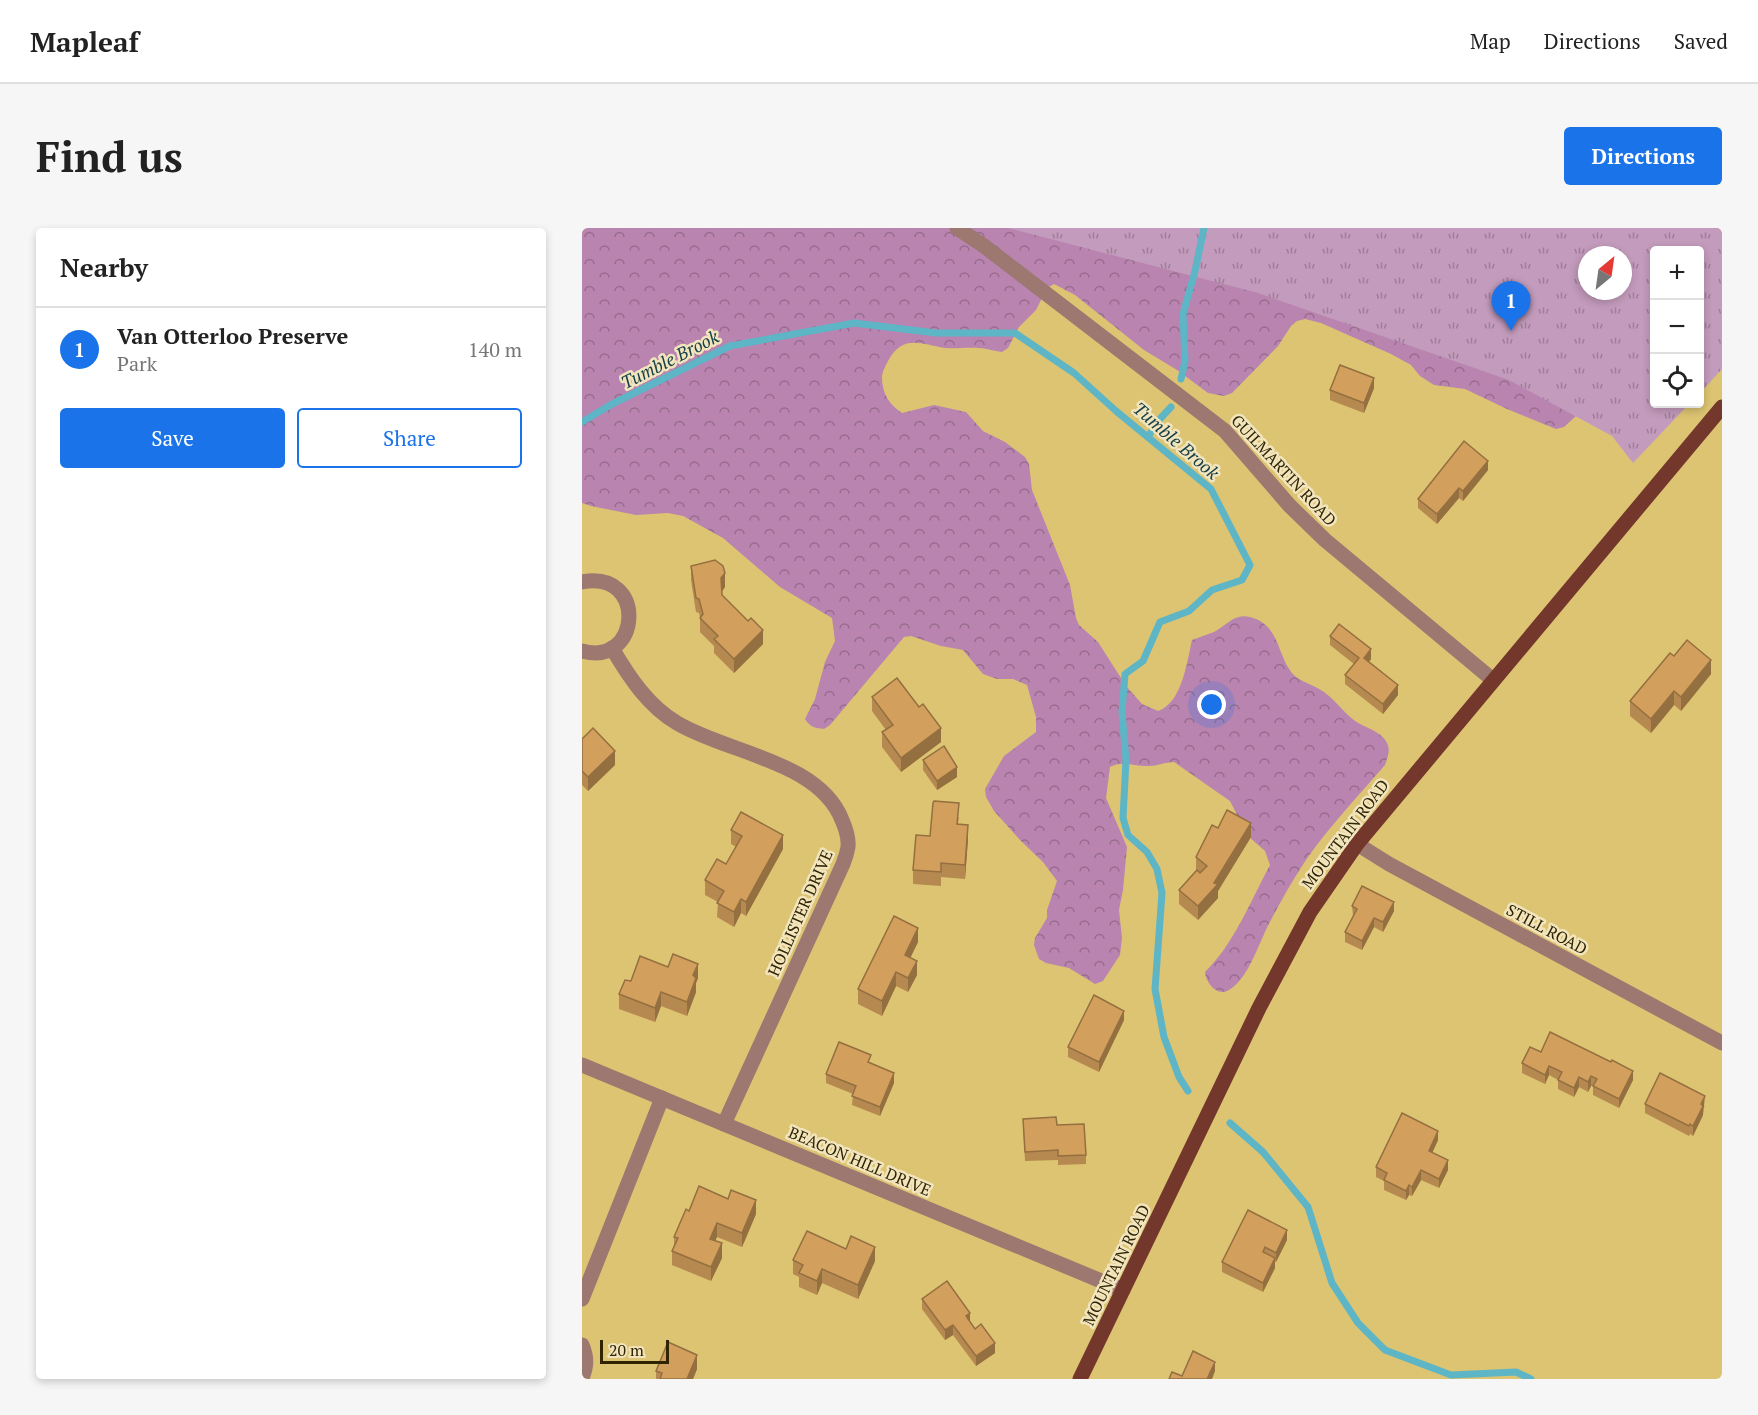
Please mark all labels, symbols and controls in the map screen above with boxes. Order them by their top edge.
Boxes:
text: Mapleaf [30,23,139,60]
text: Map [1470,27,1511,55]
text: Directions [1544,27,1641,55]
text: Saved [1674,27,1728,55]
button: Directions [1564,127,1722,185]
text: Find us [36,128,183,184]
north arrow [1578,246,1632,300]
map controls [1650,246,1704,408]
button: + [1650,246,1704,300]
text: Nearby [60,250,148,284]
pin: 1 [1492,282,1530,331]
button: − [1650,300,1704,354]
text: Van Otterloo Preserve [117,321,348,350]
water label: Tumble Brook [617,324,723,394]
text: 1 [74,336,85,363]
text: 140 m [468,336,522,363]
text: Park [117,350,157,377]
button: locate [1650,354,1704,408]
water label: Tumble Brook [1129,396,1225,485]
button: Save [60,408,285,468]
button: Share [297,408,522,468]
street label: GUILMARTIN ROAD [1227,410,1341,530]
your location [1197,690,1226,719]
street label: MOUNTAIN ROAD [1297,775,1393,893]
street label: HOLLISTER DRIVE [762,846,838,980]
street label: STILL ROAD [1503,899,1591,959]
street label: BEACON HILL DRIVE [785,1121,935,1201]
street label: MOUNTAIN ROAD [1077,1201,1155,1329]
scale bar [600,1337,669,1364]
text: 20 m [609,1339,644,1361]

